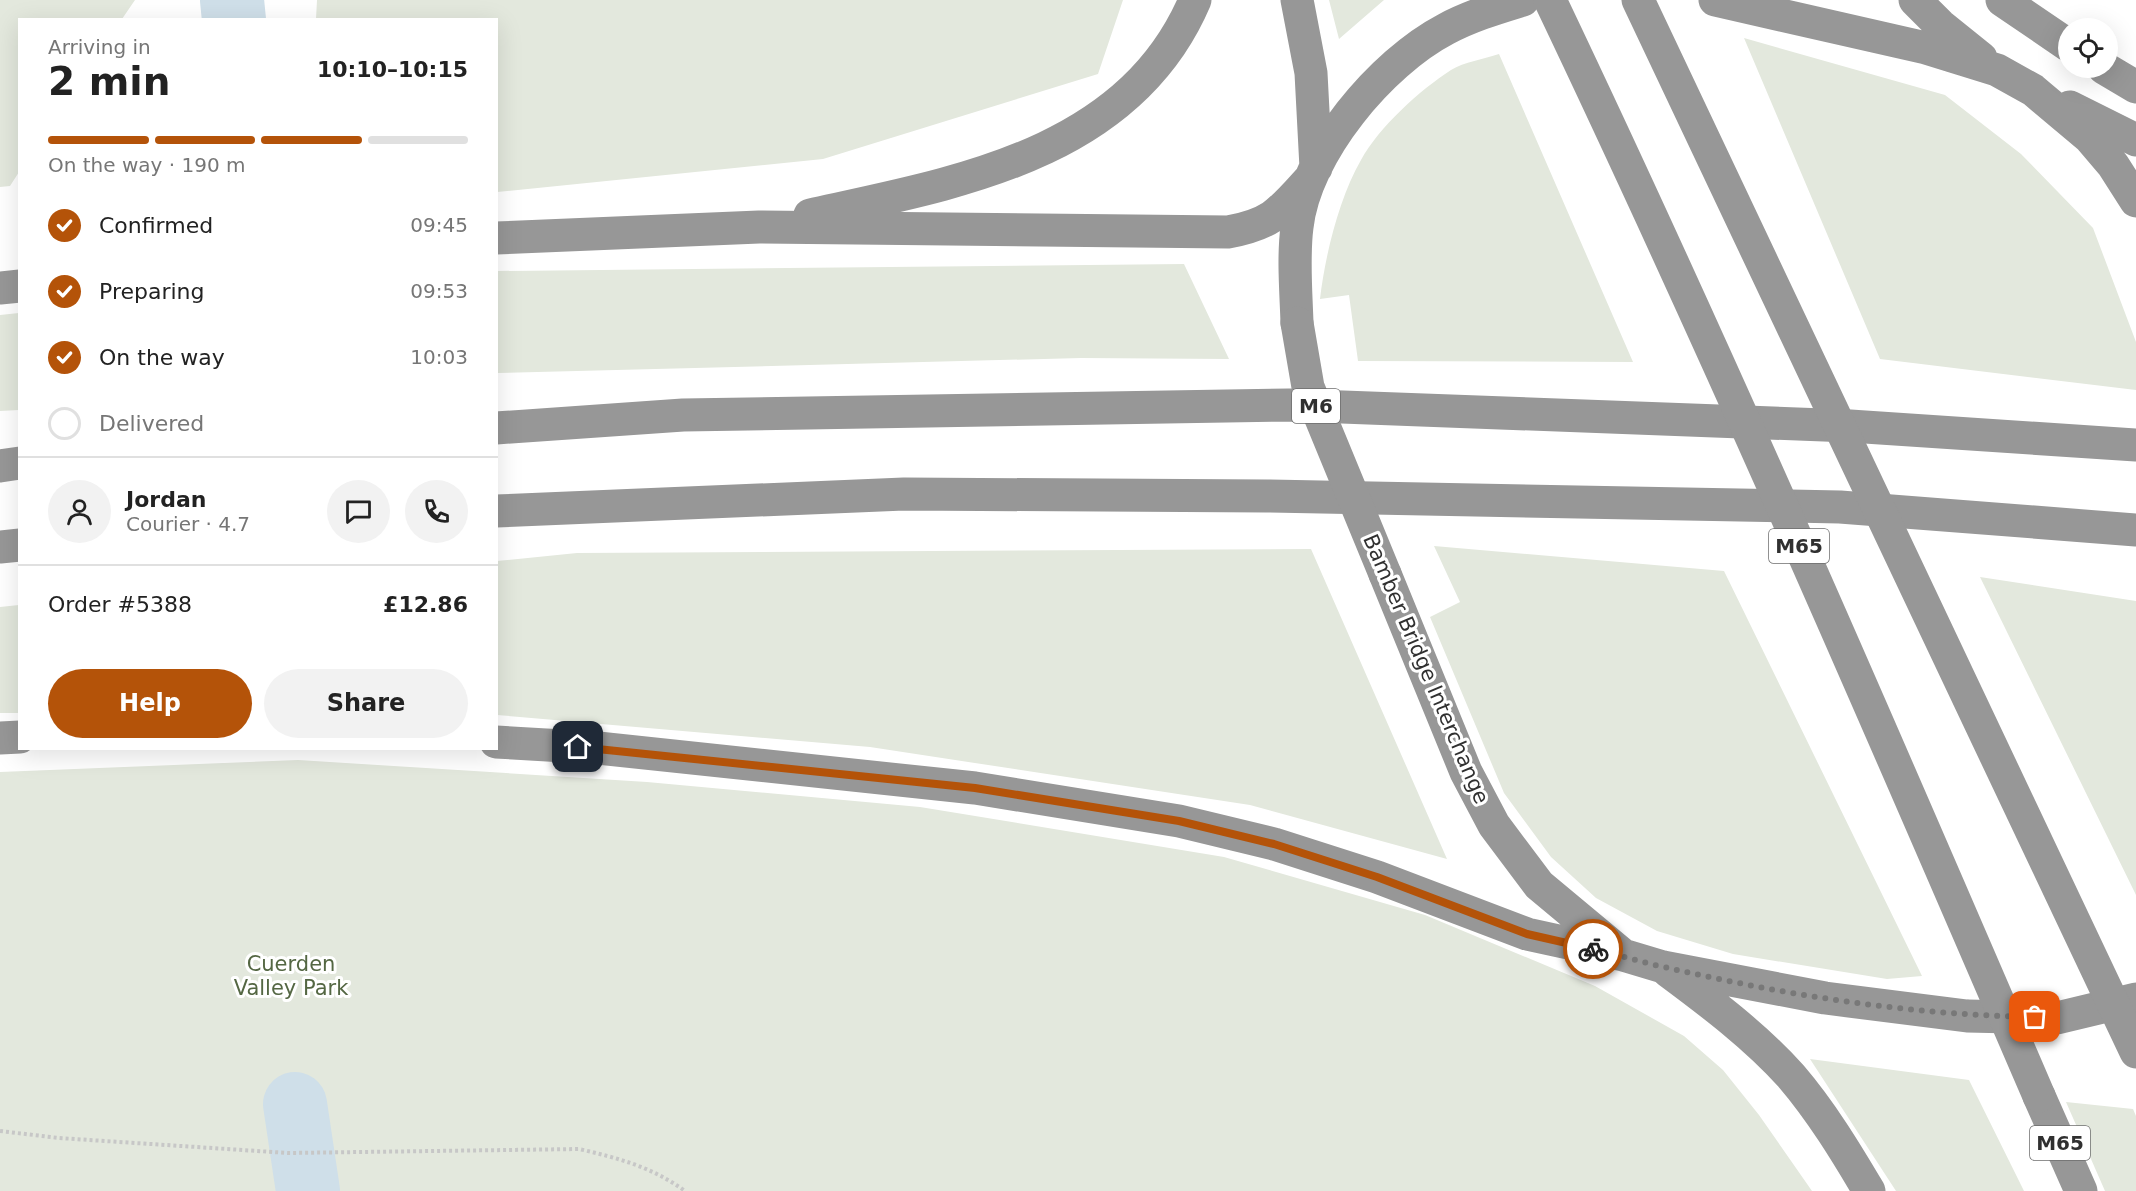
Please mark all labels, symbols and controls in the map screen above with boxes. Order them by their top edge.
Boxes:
map controls [2058,18,2118,78]
button: locate [2058,18,2118,78]
text: Arriving in [48,35,151,59]
text: 10:10–10:15 [317,57,468,82]
text: 2 min [48,59,170,104]
text: On the way · 190 m [48,153,246,177]
icon: check [48,209,81,242]
text: Confirmed [99,213,213,238]
text: 09:45 [410,213,468,237]
icon: check [48,275,81,308]
text: Preparing [99,279,205,304]
text: 09:53 [410,279,468,303]
icon: check [48,341,81,374]
text: On the way [99,345,225,370]
text: 10:03 [410,345,468,369]
road number: M6 [1292,389,1340,423]
text: Delivered [99,411,204,436]
button: person [48,480,111,543]
button: chat [327,480,390,543]
button: phone [405,480,468,543]
text: Jordan [126,487,206,512]
text: Courier · 4.7 [126,512,250,536]
road number: M65 [1769,529,1829,563]
street label: Bamber Bridge Interchange [1358,531,1494,807]
text: Order #5388 [48,592,192,617]
text: £12.86 [383,592,468,617]
button: Help [48,669,252,738]
button: Share [264,669,468,738]
pin [552,721,603,772]
icon: home [561,730,594,763]
courier [1563,919,1623,979]
icon: bike [1577,933,1610,966]
park label: Cuerden Valley Park [234,952,349,1000]
pin [2009,991,2060,1042]
icon: bag [2018,1000,2051,1033]
road number: M65 [2030,1126,2090,1160]

